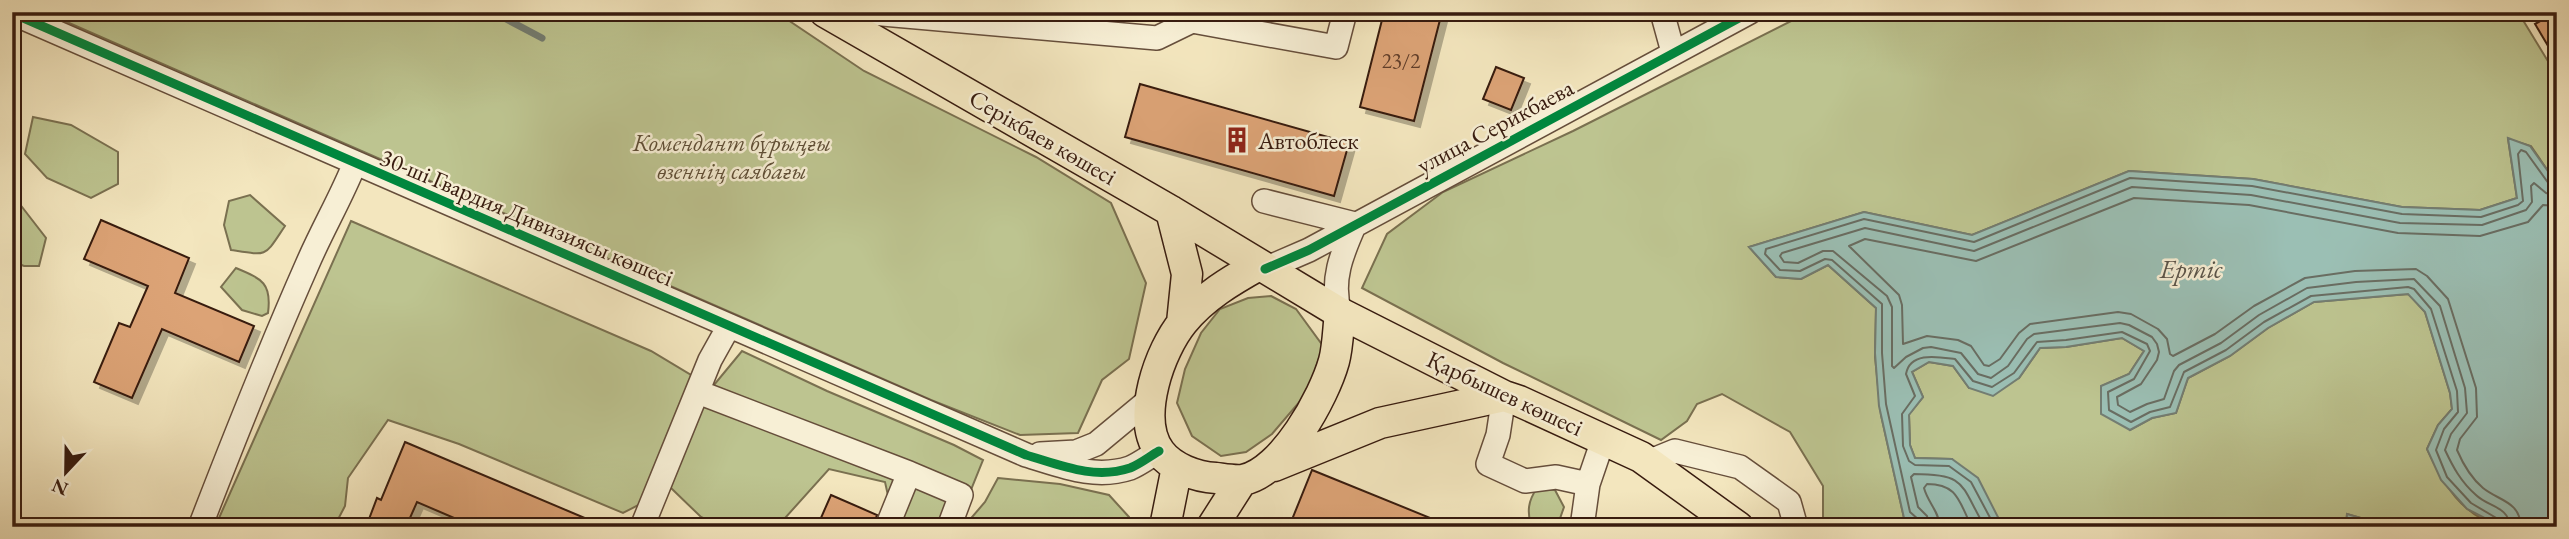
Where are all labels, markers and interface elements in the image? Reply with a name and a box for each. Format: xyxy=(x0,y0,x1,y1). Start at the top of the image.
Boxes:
house number: 23/2 xyxy=(1382,47,1420,74)
street label: улица Серикбаева xyxy=(1411,71,1579,180)
street label: Серікбаев көшесі xyxy=(964,82,1122,192)
building icon: Автоблеск xyxy=(1222,125,1252,155)
place label: Автоблеск xyxy=(1257,125,1359,156)
park label: Комендант бұрыңғы өзеннің саябағы xyxy=(632,127,831,186)
street label: 30-ші Гвардия Дивизиясы көшесі xyxy=(376,141,678,293)
water label: Ертіс xyxy=(2159,252,2223,286)
street label: Қарбышев көшесі xyxy=(1422,343,1588,443)
north arrow xyxy=(32,438,102,508)
text: N xyxy=(47,473,72,502)

